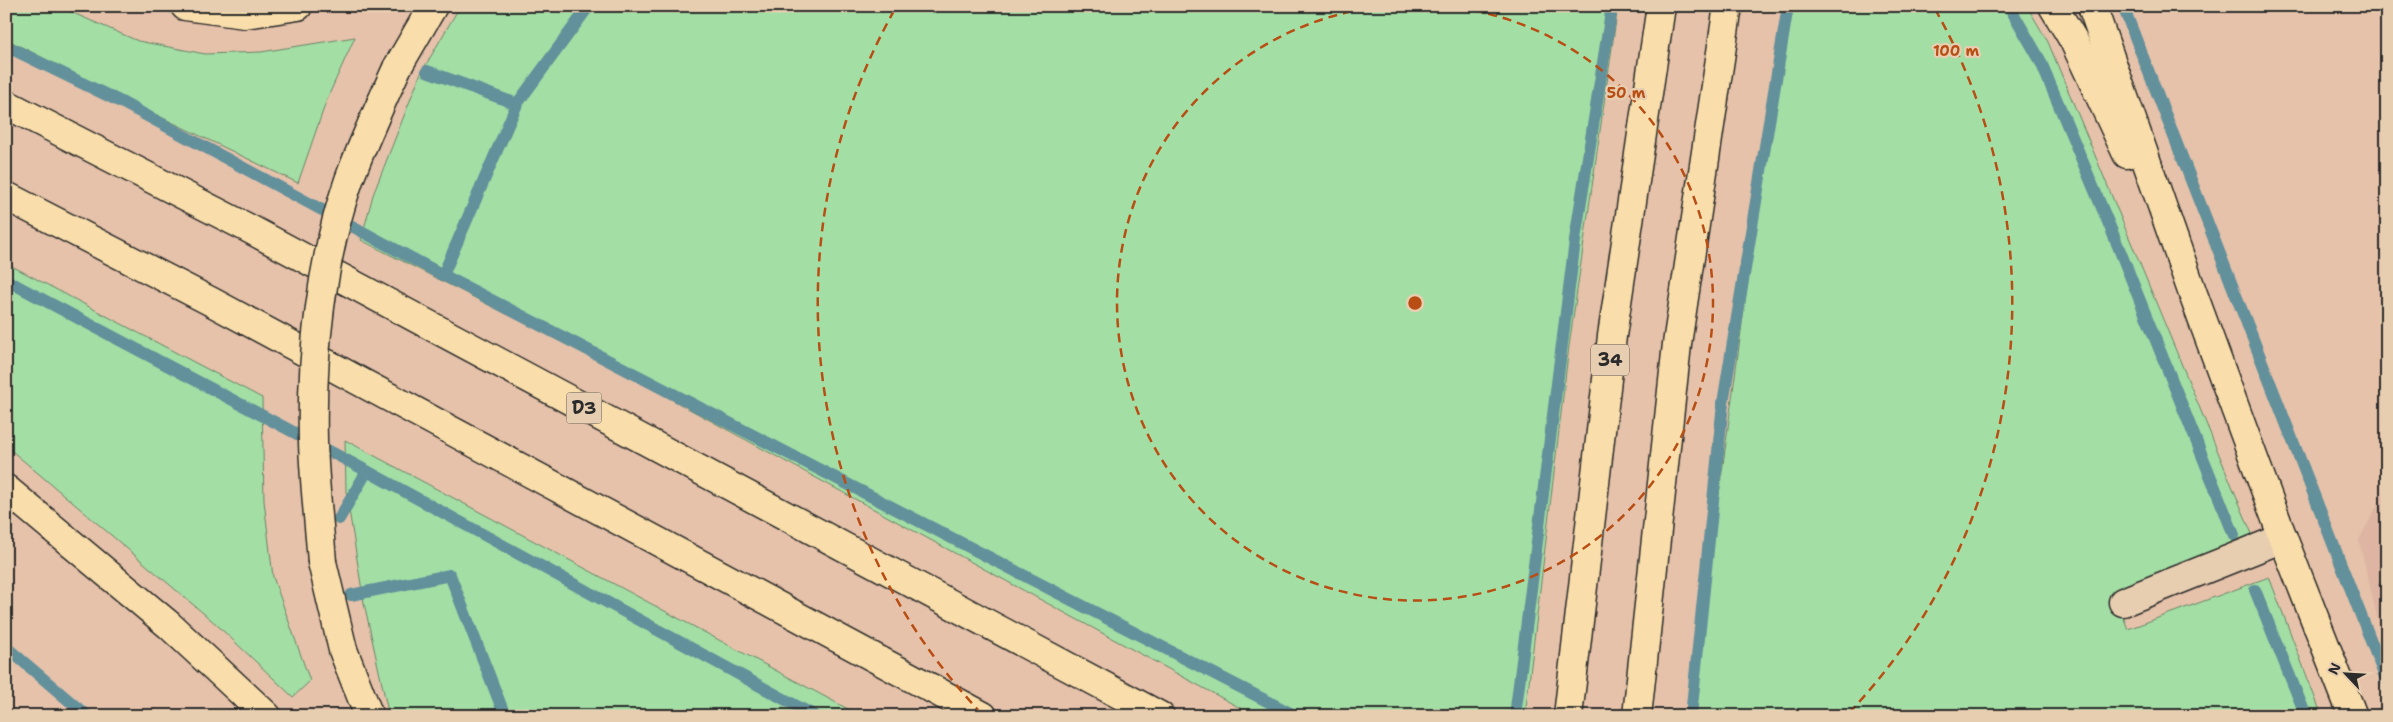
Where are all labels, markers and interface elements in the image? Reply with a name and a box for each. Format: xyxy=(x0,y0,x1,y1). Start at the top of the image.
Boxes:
text: 100 m xyxy=(1933,41,1979,61)
text: 50 m xyxy=(1607,83,1646,103)
centre of rings xyxy=(1406,294,1424,312)
road number: 34 xyxy=(1591,344,1629,376)
road number: D3 xyxy=(566,392,602,423)
north arrow xyxy=(2320,650,2370,700)
text: N xyxy=(2324,660,2345,677)

